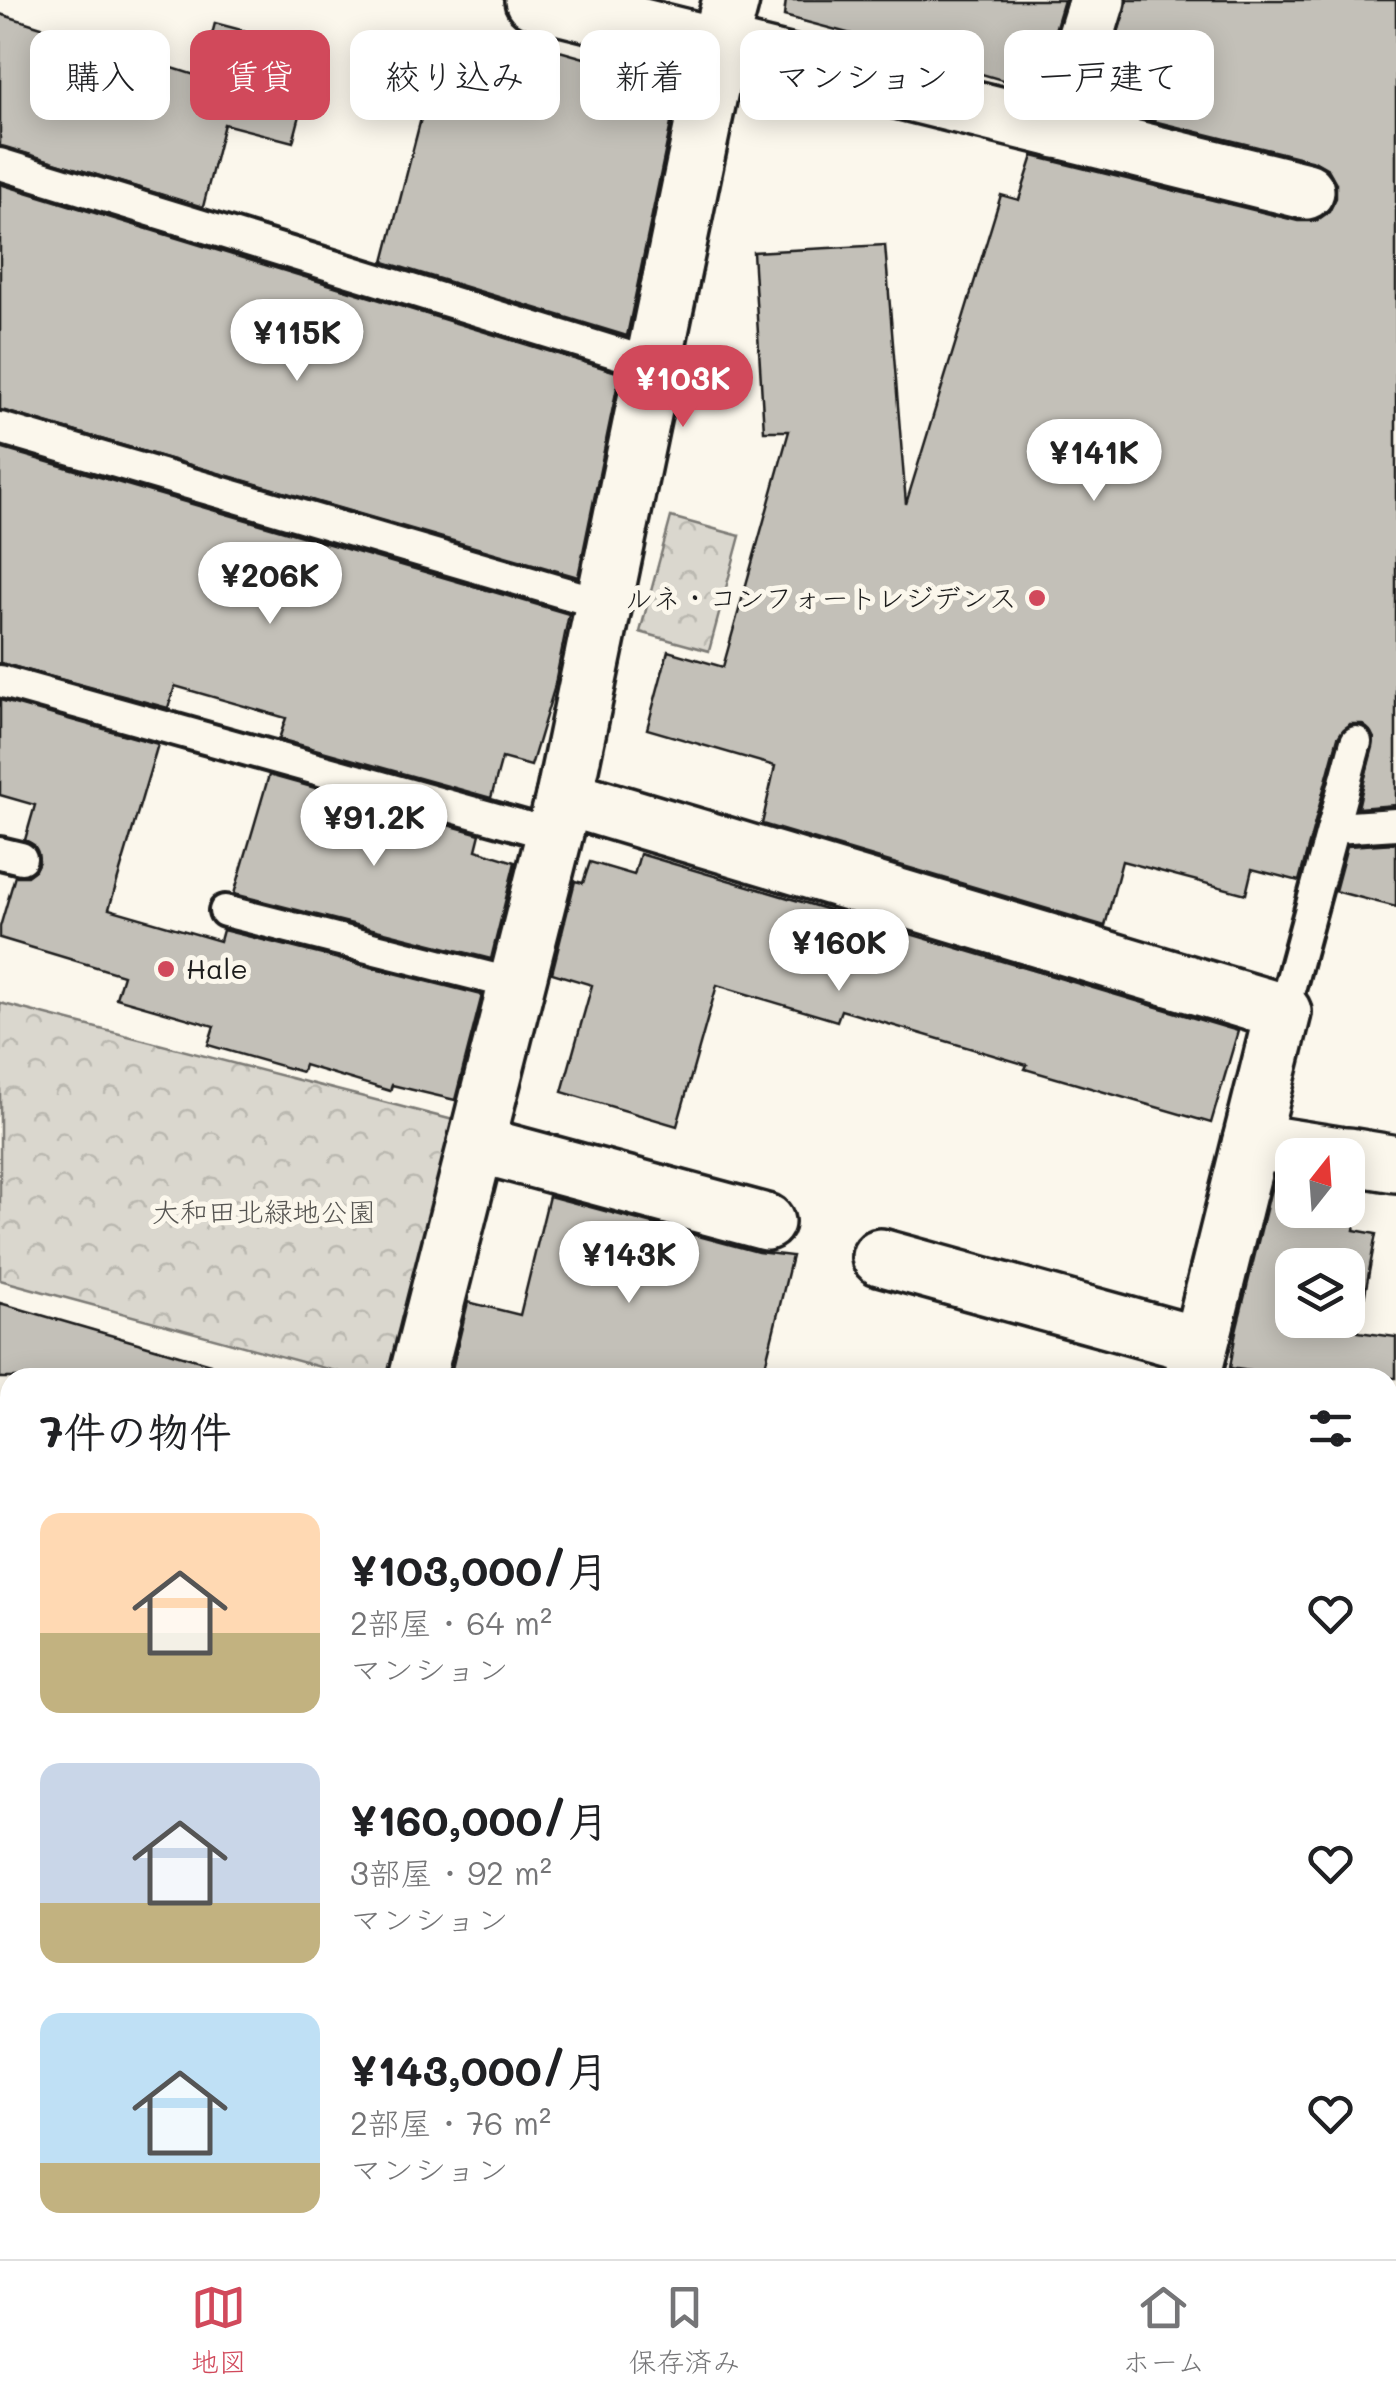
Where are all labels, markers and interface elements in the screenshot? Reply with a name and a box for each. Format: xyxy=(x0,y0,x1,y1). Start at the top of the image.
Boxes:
chip: 購入 xyxy=(30,30,170,120)
chip: 賃貸 xyxy=(190,30,330,120)
chip: 絞り込み xyxy=(350,30,560,120)
chip: 新着 xyxy=(580,30,720,120)
chip: マンション xyxy=(740,30,984,120)
chip: 一戸建て xyxy=(1004,30,1214,120)
pin: ¥115K xyxy=(227,299,367,384)
text: ¥115K xyxy=(252,310,342,352)
pin: ¥103K xyxy=(613,345,753,430)
text: ¥103K xyxy=(635,356,731,398)
pin: ¥141K xyxy=(1024,419,1164,504)
text: ¥141K xyxy=(1049,430,1139,472)
pin: ¥206K xyxy=(200,542,340,627)
text: ¥206K xyxy=(220,553,320,595)
place label: ルネ・コンフォートレジデンス xyxy=(625,579,1017,615)
marker: ルネ・コンフォートレジデンス xyxy=(1026,587,1048,609)
pin: ¥91.2K xyxy=(293,784,455,869)
text: ¥91.2K xyxy=(322,795,426,837)
pin: ¥160K xyxy=(769,909,909,994)
text: ¥160K xyxy=(791,920,887,962)
place label: Hale xyxy=(186,950,248,986)
marker: Hale xyxy=(155,958,177,980)
north arrow xyxy=(1275,1138,1365,1228)
map controls xyxy=(1275,1138,1365,1338)
park label: 大和田北緑地公園 xyxy=(152,1193,376,1229)
pin: ¥143K xyxy=(559,1221,699,1306)
text: ¥143K xyxy=(581,1232,677,1274)
button: layers xyxy=(1275,1248,1365,1338)
icon: filters xyxy=(1303,1401,1358,1456)
text: 7件の物件 xyxy=(40,1403,231,1458)
text: ¥103,000/月 xyxy=(350,1542,609,1597)
icon: home xyxy=(120,1553,240,1673)
icon: heart xyxy=(1303,1586,1358,1641)
text: 2部屋 · 64 m² xyxy=(350,1601,552,1643)
text: マンション xyxy=(350,1647,509,1689)
text: ¥160,000/月 xyxy=(350,1792,609,1847)
icon: home xyxy=(120,1803,240,1923)
icon: heart xyxy=(1303,1836,1358,1891)
text: 3部屋 · 92 m² xyxy=(350,1851,552,1893)
text: マンション xyxy=(350,1897,509,1939)
text: ¥143,000/月 xyxy=(350,2042,608,2097)
icon: home xyxy=(120,2053,240,2173)
icon: heart xyxy=(1303,2086,1358,2141)
text: 2部屋 · 76 m² xyxy=(350,2101,551,2143)
text: マンション xyxy=(350,2147,509,2189)
tab: 地図 xyxy=(191,2280,247,2380)
tab: 保存済み xyxy=(629,2280,741,2380)
tab: ホーム xyxy=(1122,2280,1205,2380)

